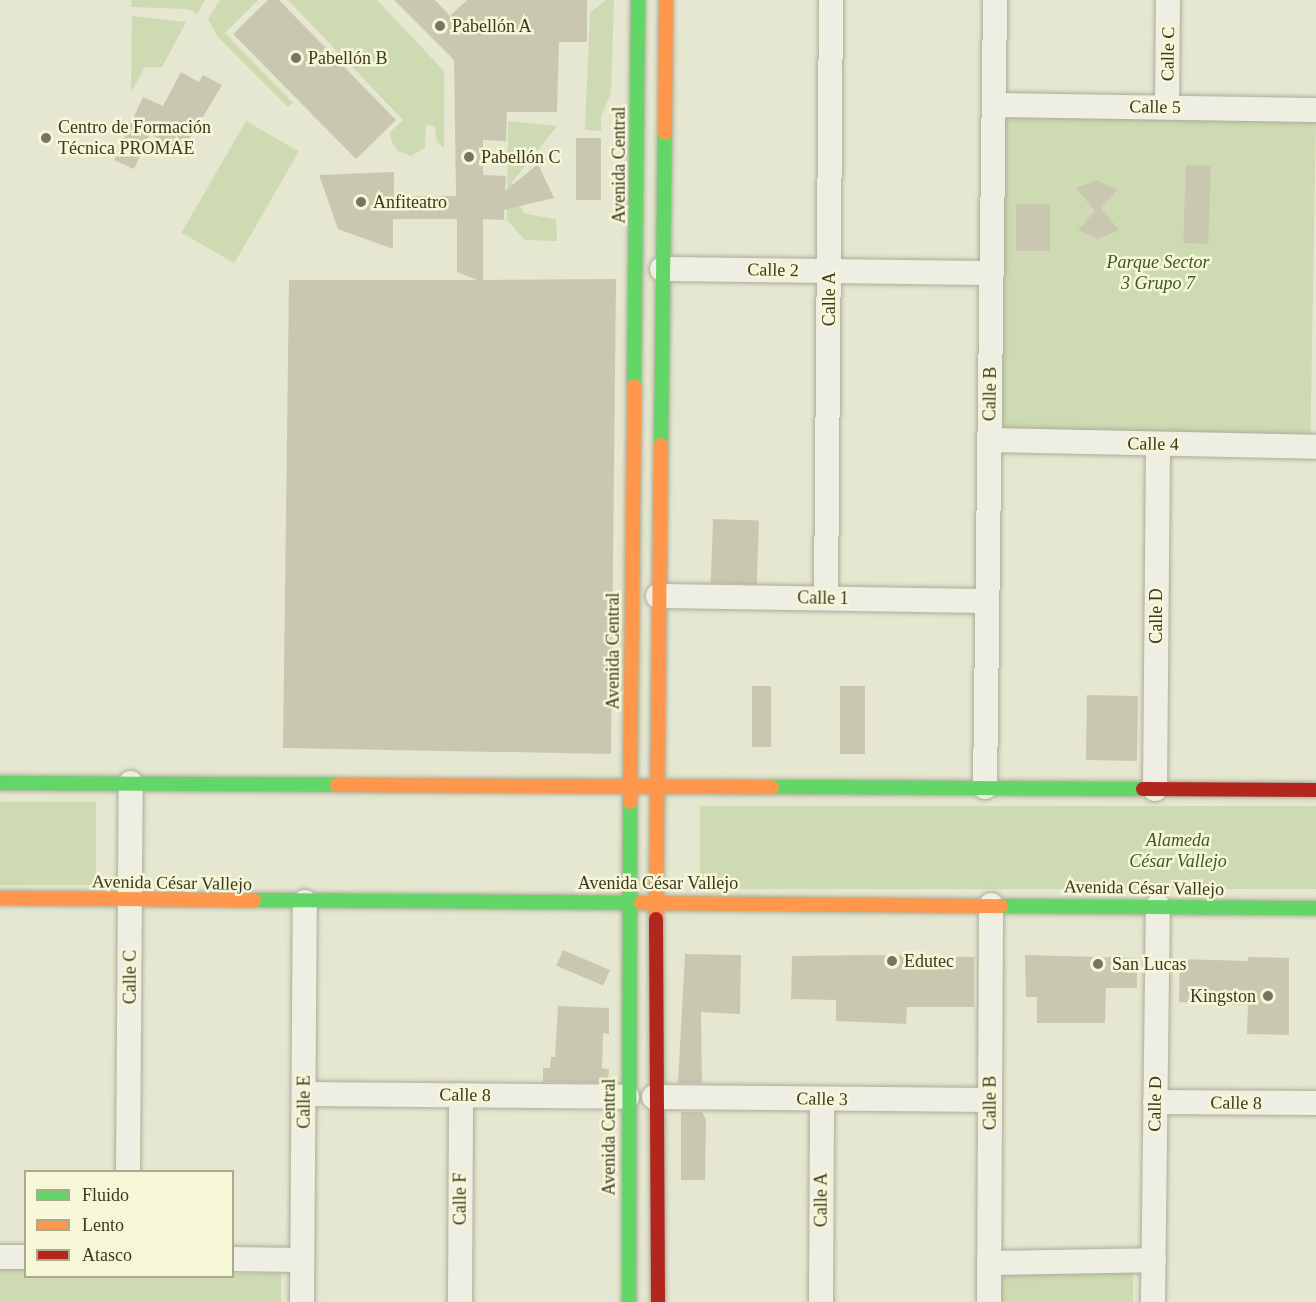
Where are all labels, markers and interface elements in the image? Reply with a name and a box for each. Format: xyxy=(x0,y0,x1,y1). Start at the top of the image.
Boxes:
place label: Pabellón A xyxy=(452,15,532,37)
marker: Pabellón A xyxy=(433,19,447,33)
street label: Calle C xyxy=(1157,27,1179,81)
place label: Pabellón B xyxy=(308,47,387,69)
marker: Pabellón B xyxy=(289,51,303,65)
street label: Calle 5 xyxy=(1129,96,1181,118)
street label: Avenida Central xyxy=(608,106,630,224)
place label: Centro de Formación Técnica PROMAE xyxy=(58,117,211,160)
marker: Centro de Formación Técnica PROMAE xyxy=(39,131,53,145)
place label: Pabellón C xyxy=(481,146,560,168)
marker: Pabellón C xyxy=(462,150,476,164)
place label: Anfiteatro xyxy=(373,191,447,213)
marker: Anfiteatro xyxy=(354,195,368,209)
park label: Parque Sector 3 Grupo 7 xyxy=(1107,252,1209,294)
street label: Calle 2 xyxy=(747,259,799,281)
street label: Calle A xyxy=(818,271,840,327)
street label: Calle B xyxy=(979,367,1001,421)
street label: Calle 4 xyxy=(1127,433,1179,455)
street label: Calle 1 xyxy=(797,587,849,609)
street label: Calle D xyxy=(1145,588,1167,644)
street label: Avenida Central xyxy=(602,592,624,710)
park label: Alameda César Vallejo xyxy=(1129,830,1227,872)
street label: Avenida César Vallejo xyxy=(92,871,252,895)
street label: Avenida César Vallejo xyxy=(578,872,738,894)
street label: Avenida César Vallejo xyxy=(1064,876,1224,900)
street label: Calle C xyxy=(119,950,141,1004)
place label: Edutec xyxy=(904,950,954,972)
place label: San Lucas xyxy=(1112,953,1186,975)
marker: Edutec xyxy=(885,954,899,968)
marker: San Lucas xyxy=(1089,955,1107,973)
place label: Kingston xyxy=(1190,985,1256,1007)
marker: Kingston xyxy=(1261,989,1275,1003)
street label: Calle E xyxy=(293,1075,315,1129)
street label: Calle B xyxy=(979,1076,1001,1130)
street label: Calle D xyxy=(1144,1076,1166,1132)
street label: Avenida Central xyxy=(598,1078,620,1196)
street label: Calle 8 xyxy=(439,1084,491,1106)
street label: Calle 3 xyxy=(796,1088,848,1110)
street label: Calle 8 xyxy=(1210,1092,1262,1114)
legend xyxy=(24,1170,234,1278)
street label: Calle A xyxy=(810,1172,832,1228)
street label: Calle F xyxy=(449,1173,471,1225)
text: Fluido xyxy=(82,1185,129,1205)
text: Lento xyxy=(82,1215,124,1235)
text: Atasco xyxy=(82,1245,132,1265)

